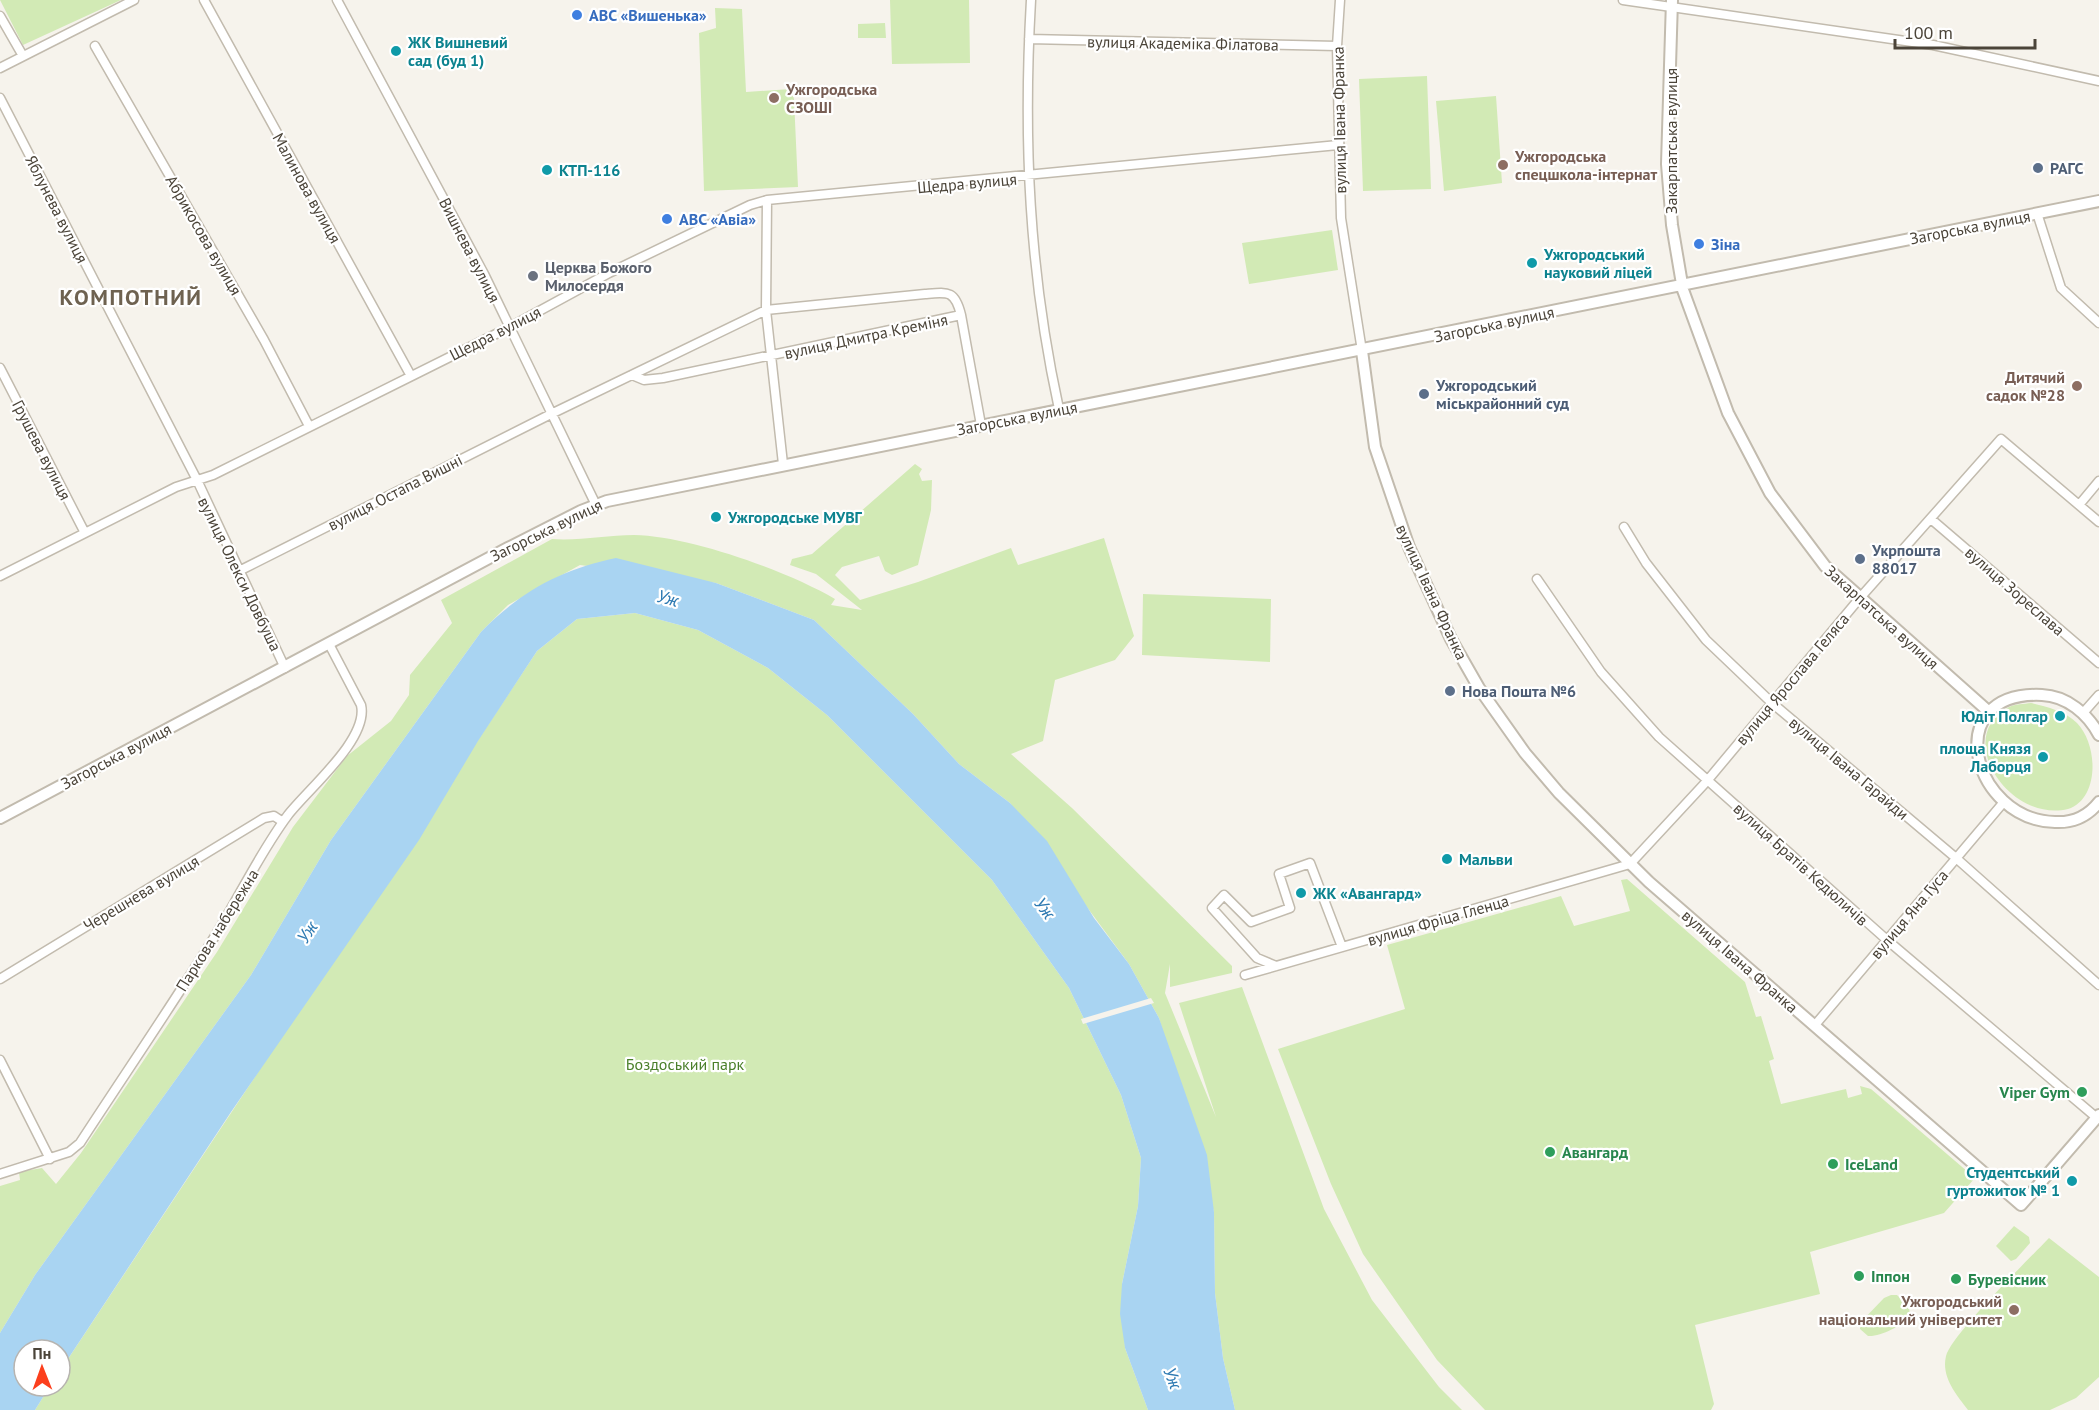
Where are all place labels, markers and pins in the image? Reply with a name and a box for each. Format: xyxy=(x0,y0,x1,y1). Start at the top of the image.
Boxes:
place label: ABC «Вишенька» xyxy=(589,5,707,25)
marker: ABC «Вишенька» xyxy=(570,8,584,22)
place label: ЖК Вишневий сад (буд 1) xyxy=(407,32,508,70)
marker: ЖК Вишневий сад (буд 1) xyxy=(389,44,403,58)
place label: Ужгородська СЗОШІ xyxy=(785,79,877,117)
marker: Ужгородська СЗОШІ xyxy=(767,91,781,105)
place label: Ужгородська спецшкола-інтернат xyxy=(1514,146,1657,184)
marker: Ужгородська спецшкола-інтернат xyxy=(1496,158,1510,172)
place label: РАГС xyxy=(2050,158,2084,178)
place label: КТП-116 xyxy=(559,160,620,180)
marker: РАГС xyxy=(2031,161,2045,175)
marker: КТП-116 xyxy=(540,163,554,177)
place label: ABC «Авіа» xyxy=(679,209,756,229)
marker: ABC «Авіа» xyxy=(660,212,674,226)
place label: Зіна xyxy=(1711,234,1740,254)
marker: Зіна xyxy=(1692,237,1706,251)
place label: Ужгородський науковий ліцей xyxy=(1543,244,1652,282)
marker: Ужгородський науковий ліцей xyxy=(1525,256,1539,270)
place label: Церква Божого Милосердя xyxy=(545,257,652,295)
marker: Церква Божого Милосердя xyxy=(526,269,540,283)
place label: Дитячий садок №28 xyxy=(1986,367,2065,405)
place label: Ужгородський міськрайонний суд xyxy=(1435,375,1569,413)
marker: Дитячий садок №28 xyxy=(2070,379,2084,393)
marker: Ужгородський міськрайонний суд xyxy=(1417,387,1431,401)
place label: Ужгородське МУВГ xyxy=(727,507,863,527)
marker: Ужгородське МУВГ xyxy=(709,510,723,524)
place label: Укрпошта 88017 xyxy=(1871,540,1941,578)
marker: Укрпошта 88017 xyxy=(1853,552,1867,566)
place label: Нова Пошта №6 xyxy=(1462,681,1576,701)
marker: Нова Пошта №6 xyxy=(1443,684,1457,698)
place label: Юдіт Полгар xyxy=(1961,706,2048,726)
marker: Юдіт Полгар xyxy=(2053,709,2067,723)
place label: площа Князя Лаборця xyxy=(1940,738,2031,776)
marker: площа Князя Лаборця xyxy=(2036,750,2050,764)
place label: Мальви xyxy=(1459,849,1513,869)
marker: Мальви xyxy=(1440,852,1454,866)
place label: ЖК «Авангард» xyxy=(1312,883,1422,903)
marker: ЖК «Авангард» xyxy=(1294,886,1308,900)
place label: Viper Gym xyxy=(1999,1082,2070,1102)
marker: Viper Gym xyxy=(2075,1085,2089,1099)
place label: Авангард xyxy=(1562,1142,1628,1162)
marker: Авангард xyxy=(1543,1145,1557,1159)
place label: IceLand xyxy=(1845,1154,1898,1174)
marker: IceLand xyxy=(1826,1157,1840,1171)
place label: Студентський гуртожиток № 1 xyxy=(1947,1162,2060,1200)
marker: Студентський гуртожиток № 1 xyxy=(2065,1174,2079,1188)
place label: Іппон xyxy=(1871,1266,1910,1286)
marker: Іппон xyxy=(1852,1269,1866,1283)
place label: Буревісник xyxy=(1968,1269,2046,1289)
marker: Буревісник xyxy=(1949,1272,1963,1286)
place label: Ужгородський національний університет xyxy=(1819,1291,2002,1329)
marker: Ужгородський національний університет xyxy=(2007,1303,2021,1317)

